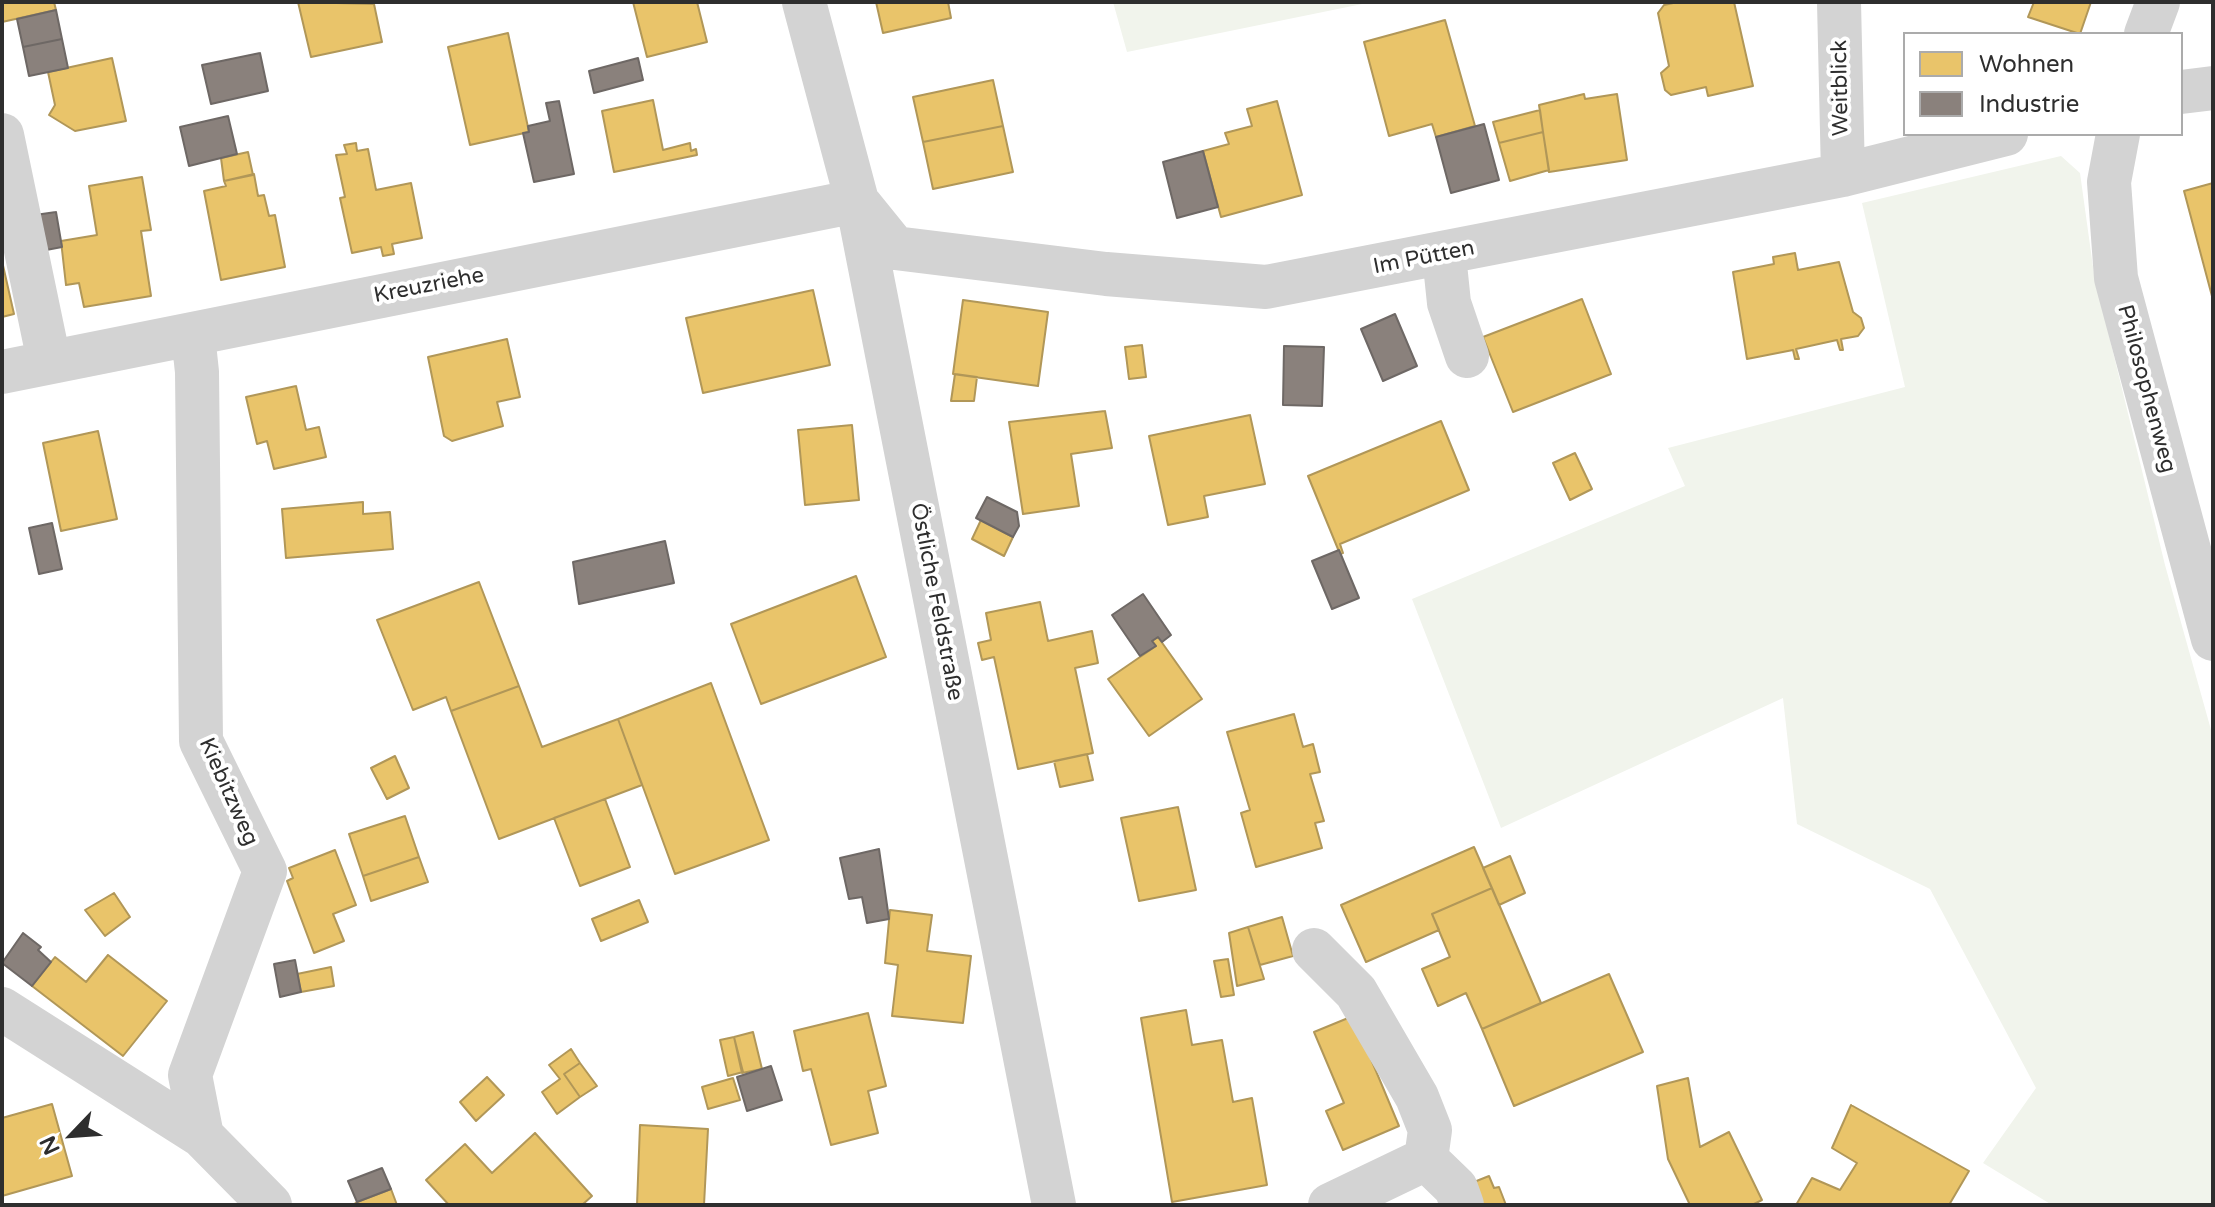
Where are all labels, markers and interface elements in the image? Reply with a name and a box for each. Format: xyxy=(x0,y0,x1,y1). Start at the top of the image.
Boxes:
legend xyxy=(1903,32,2183,136)
street label: Weitblick xyxy=(1827,40,1855,136)
text: Wohnen xyxy=(1979,50,2074,79)
text: Industrie xyxy=(1979,90,2079,119)
street label: Im Pütten xyxy=(1371,235,1477,281)
street label: Kreuzriehe xyxy=(372,262,486,310)
street label: Philosophenweg xyxy=(2111,302,2181,476)
street label: Östliche Feldstraße xyxy=(904,501,968,703)
street label: Kiebitzweg xyxy=(193,734,263,850)
north arrow xyxy=(32,1095,112,1175)
text: N xyxy=(35,1132,66,1159)

